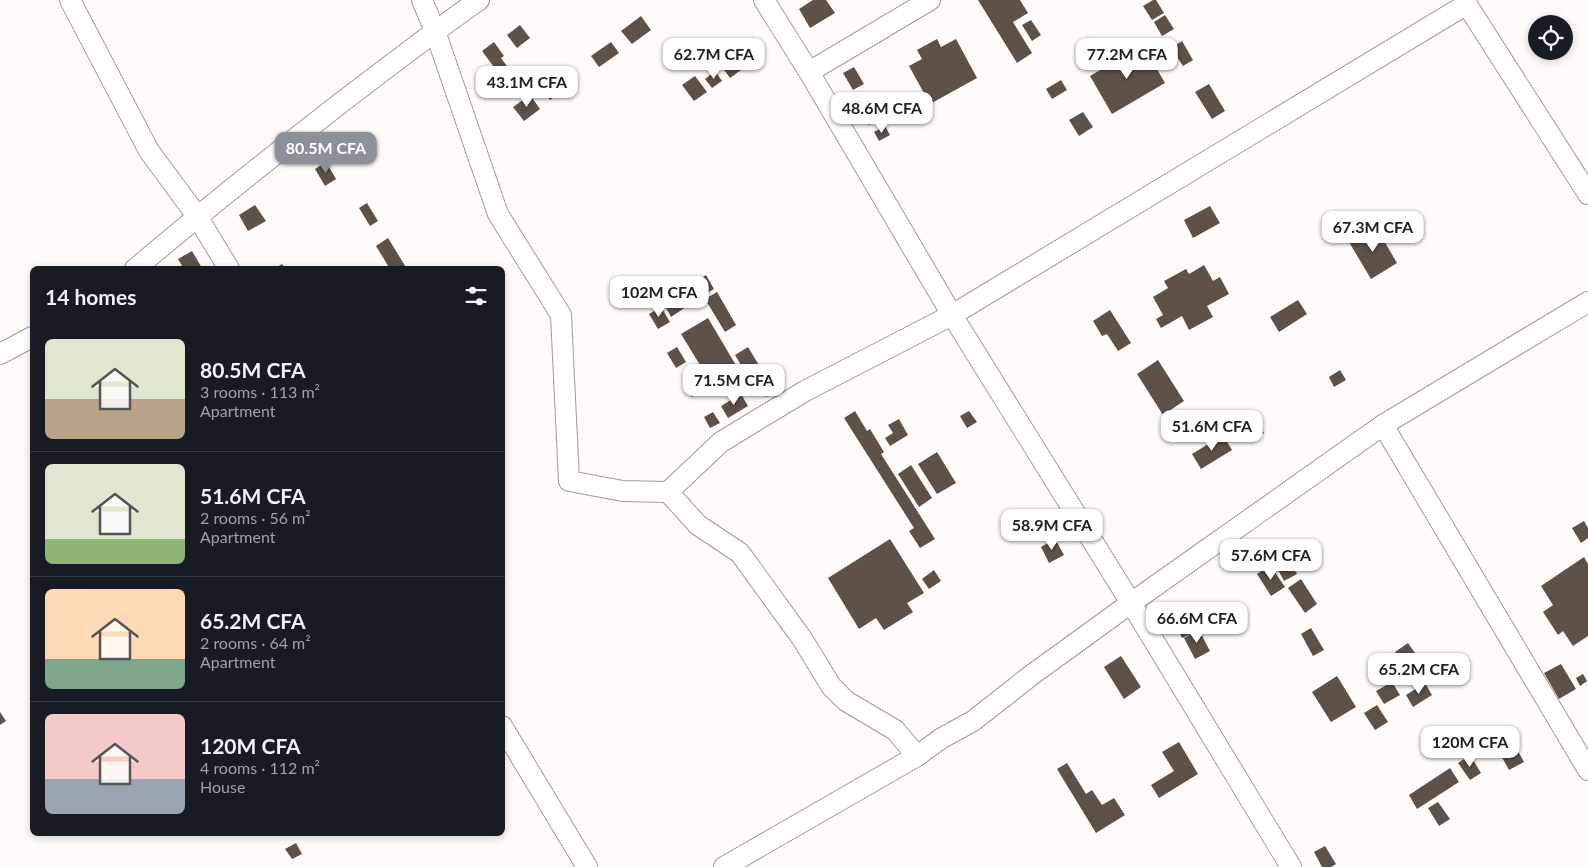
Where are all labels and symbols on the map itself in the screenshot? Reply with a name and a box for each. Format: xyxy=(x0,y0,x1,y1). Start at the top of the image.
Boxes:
pin: 62.7M CFA xyxy=(657,38,771,80)
pin: 77.2M CFA xyxy=(1070,38,1184,80)
pin: 43.1M CFA xyxy=(470,66,584,108)
pin: 48.6M CFA xyxy=(825,92,939,134)
pin: 80.5M CFA xyxy=(269,132,383,174)
pin: 67.3M CFA xyxy=(1316,210,1430,253)
pin: 102M CFA xyxy=(607,276,711,318)
pin: 71.5M CFA xyxy=(677,364,791,406)
pin: 51.6M CFA xyxy=(1155,410,1269,452)
pin: 58.9M CFA xyxy=(995,508,1109,551)
pin: 57.6M CFA xyxy=(1214,538,1328,581)
pin: 66.6M CFA xyxy=(1140,602,1254,644)
pin: 65.2M CFA xyxy=(1362,652,1476,695)
pin: 120M CFA xyxy=(1418,726,1522,768)

